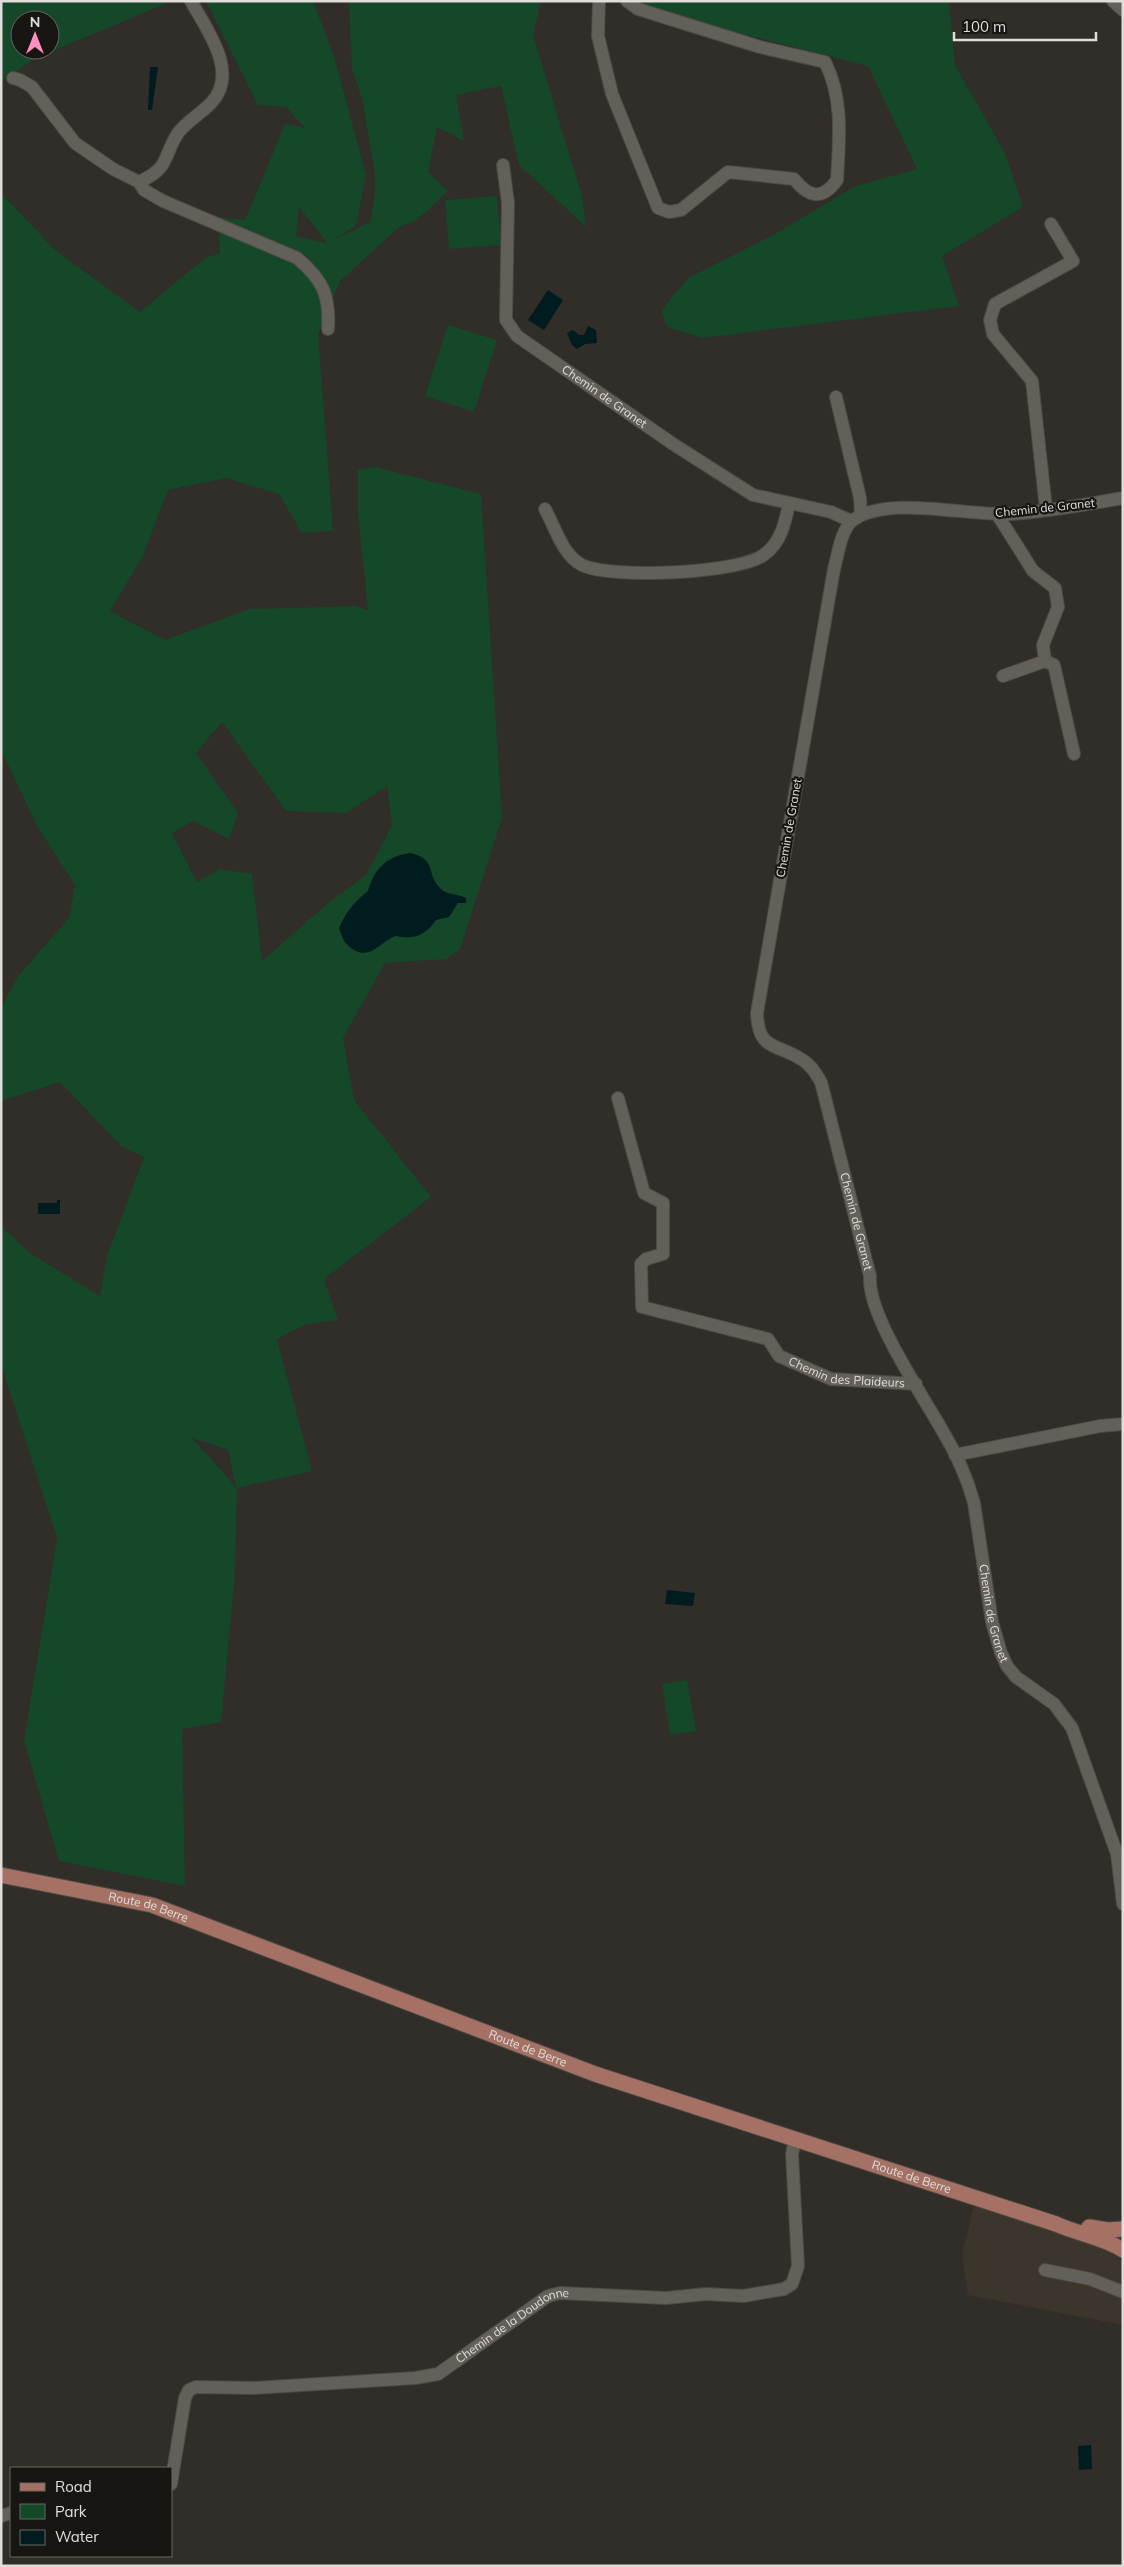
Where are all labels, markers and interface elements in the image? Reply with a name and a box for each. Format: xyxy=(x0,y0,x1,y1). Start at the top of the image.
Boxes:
north arrow xyxy=(10,10,60,60)
scale bar xyxy=(954,10,1096,42)
text: N xyxy=(30,13,40,31)
text: 100 m xyxy=(962,17,1006,36)
street label: Chemin de Granet xyxy=(559,361,650,431)
street label: Chemin de Granet xyxy=(994,495,1096,520)
street label: Chemin de Granet xyxy=(772,777,805,879)
street label: Chemin de Granet xyxy=(837,1171,876,1272)
street label: Chemin des Plaideurs xyxy=(786,1353,905,1390)
street label: Chemin de Granet xyxy=(976,1563,1012,1665)
street label: Route de Berre xyxy=(107,1889,191,1925)
street label: Route de Berre xyxy=(487,2026,569,2070)
street label: Route de Berre xyxy=(870,2157,953,2196)
street label: Chemin de la Doudonne xyxy=(452,2285,569,2366)
legend xyxy=(10,2467,172,2557)
text: Road xyxy=(55,2477,92,2496)
text: Park xyxy=(55,2502,87,2521)
text: Water xyxy=(55,2527,99,2546)

